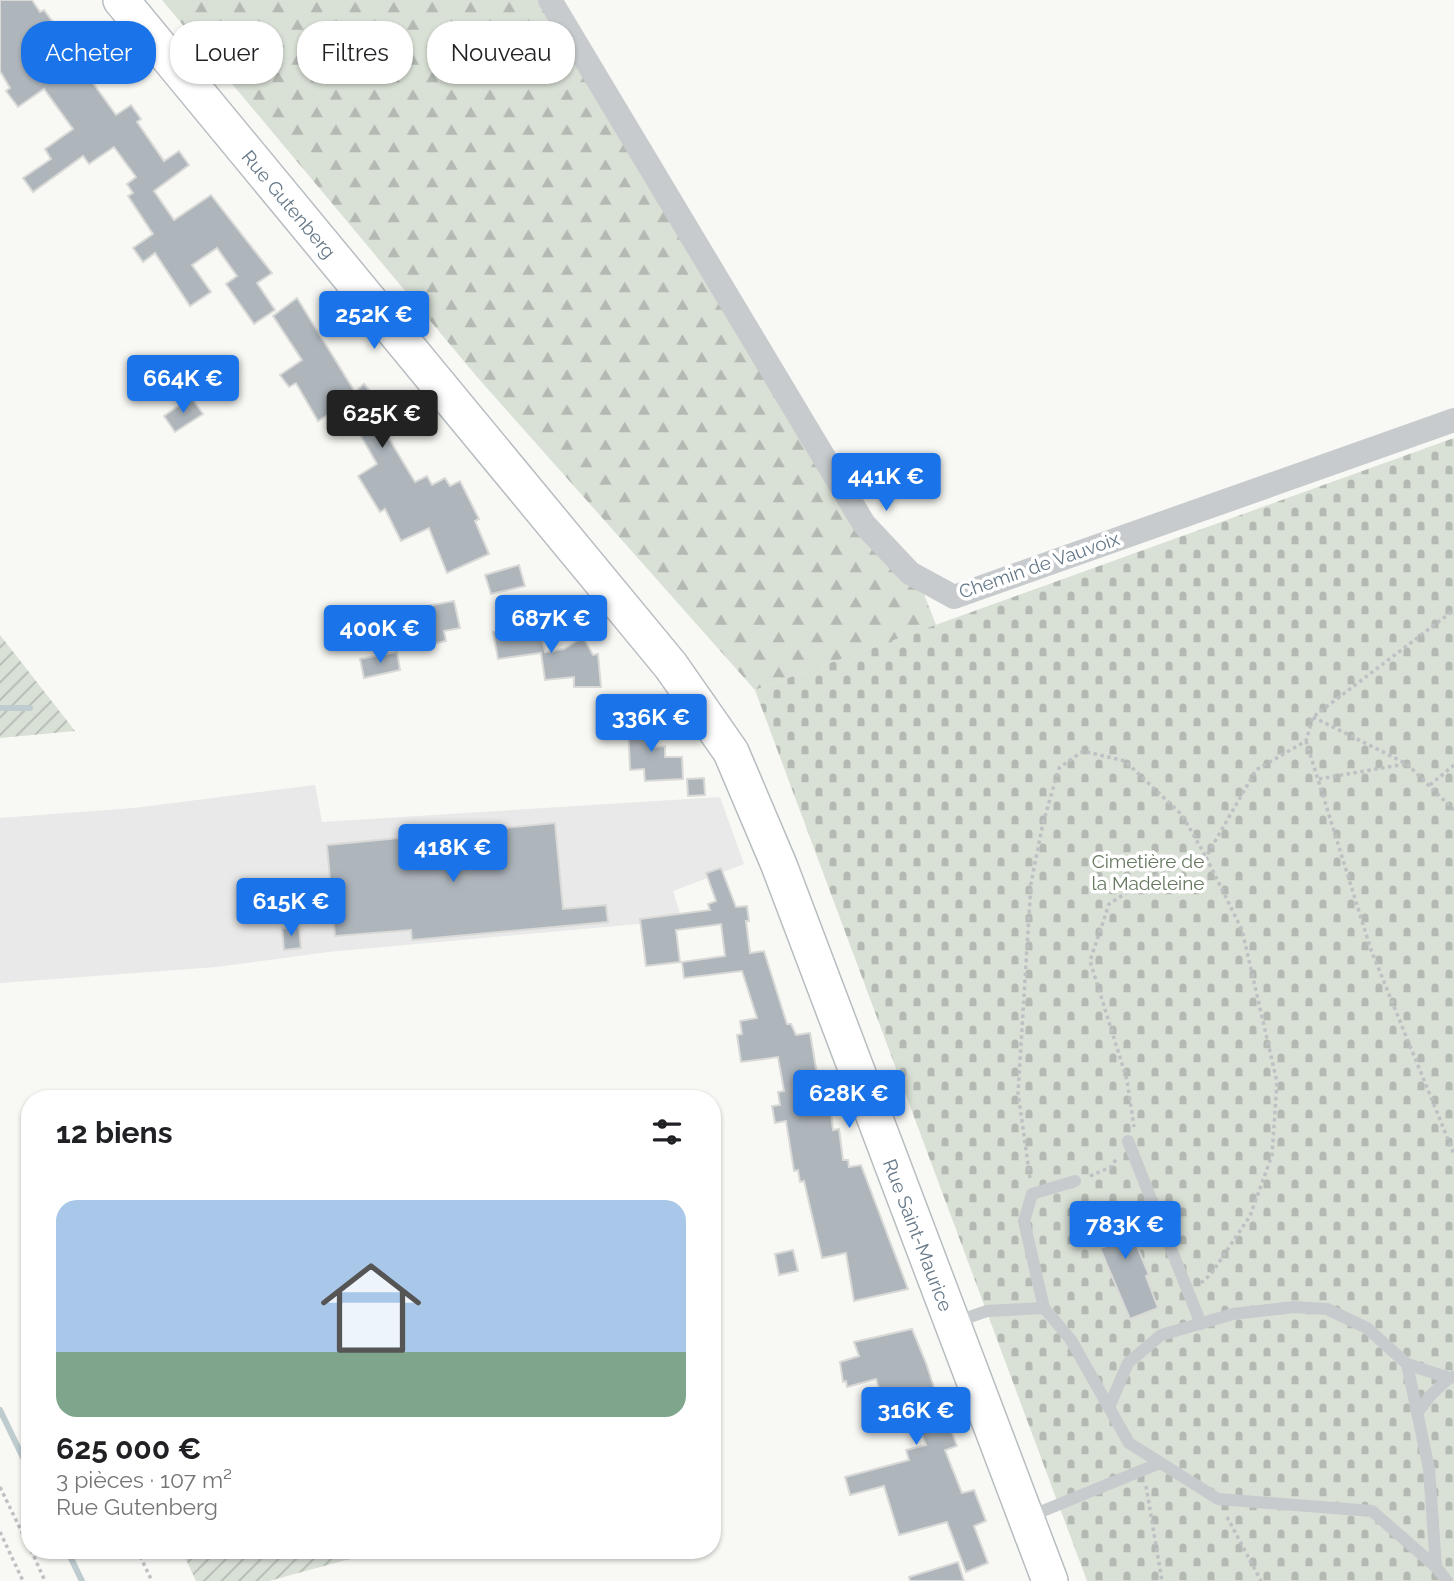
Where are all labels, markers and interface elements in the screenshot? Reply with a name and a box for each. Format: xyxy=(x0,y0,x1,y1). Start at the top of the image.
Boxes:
chip: Acheter xyxy=(21,21,156,84)
chip: Louer xyxy=(170,21,283,84)
chip: Filtres xyxy=(297,21,413,84)
chip: Nouveau xyxy=(427,21,575,84)
street label: Rue Gutenberg xyxy=(238,146,340,262)
pin: 252K € xyxy=(317,292,431,351)
text: 252K € xyxy=(335,300,413,327)
pin: 664K € xyxy=(126,356,240,415)
text: 664K € xyxy=(143,364,223,391)
pin: 625K € xyxy=(325,391,439,450)
text: 625K € xyxy=(343,399,421,426)
pin: 441K € xyxy=(829,454,943,513)
text: 441K € xyxy=(848,462,924,489)
street label: Chemin de Vauvoix xyxy=(956,527,1123,603)
pin: 687K € xyxy=(494,596,608,655)
text: 687K € xyxy=(511,604,591,631)
pin: 400K € xyxy=(323,606,437,665)
text: 400K € xyxy=(340,614,420,641)
pin: 336K € xyxy=(594,694,708,754)
text: 336K € xyxy=(612,703,690,730)
pin: 418K € xyxy=(396,824,510,884)
text: 418K € xyxy=(414,833,492,860)
park label: Cimetière de la Madeleine xyxy=(1092,850,1204,894)
pin: 615K € xyxy=(234,878,348,938)
text: 615K € xyxy=(252,887,330,914)
pin: 628K € xyxy=(792,1070,906,1130)
text: 628K € xyxy=(809,1079,889,1106)
icon: filters xyxy=(648,1113,686,1151)
text: 12 biens xyxy=(56,1115,173,1150)
street label: Rue Saint-Maurice xyxy=(879,1156,957,1314)
pin: 783K € xyxy=(1068,1202,1182,1261)
text: 783K € xyxy=(1086,1210,1164,1237)
icon: home xyxy=(308,1245,434,1371)
pin: 316K € xyxy=(859,1388,973,1447)
text: 316K € xyxy=(877,1396,955,1423)
text: 625 000 € xyxy=(56,1431,201,1466)
text: 3 pièces · 107 m² xyxy=(56,1466,232,1493)
text: Rue Gutenberg xyxy=(56,1493,218,1520)

